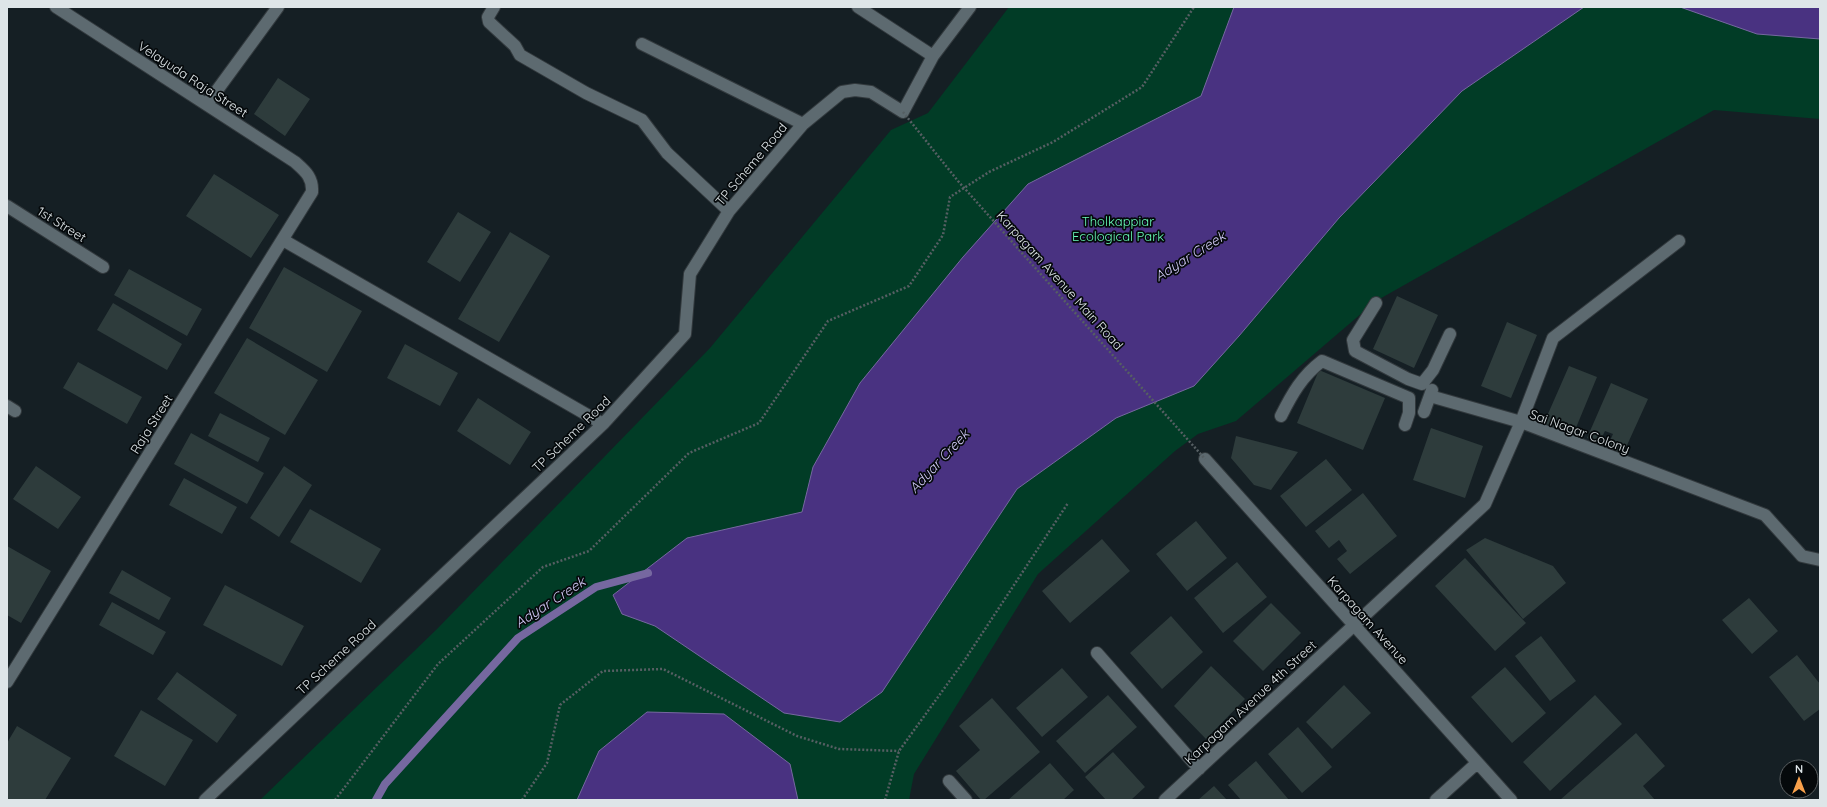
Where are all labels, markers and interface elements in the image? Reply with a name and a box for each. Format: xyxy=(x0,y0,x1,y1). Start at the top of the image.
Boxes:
street label: Velayuda Raja Street xyxy=(135,37,251,121)
street label: TP Scheme Road xyxy=(712,119,790,209)
street label: 1st Street xyxy=(35,203,89,245)
street label: Karpagam Avenue Main Road xyxy=(993,207,1127,353)
park label: Tholkappiar Ecological Park xyxy=(1072,213,1164,244)
water label: Adyar Creek xyxy=(1151,226,1230,285)
street label: Raja Street xyxy=(126,391,176,457)
street label: TP Scheme Road xyxy=(528,392,614,476)
street label: Sai Nagar Colony xyxy=(1528,405,1632,457)
water label: Adyar Creek xyxy=(905,424,974,497)
water label: Adyar Creek xyxy=(511,572,590,632)
street label: Karpagam Avenue xyxy=(1324,573,1412,667)
street label: TP Scheme Road xyxy=(293,616,379,698)
street label: Karpagam Avenue 4th Street xyxy=(1181,637,1319,767)
north arrow xyxy=(1779,759,1819,799)
text: N xyxy=(1795,762,1803,776)

